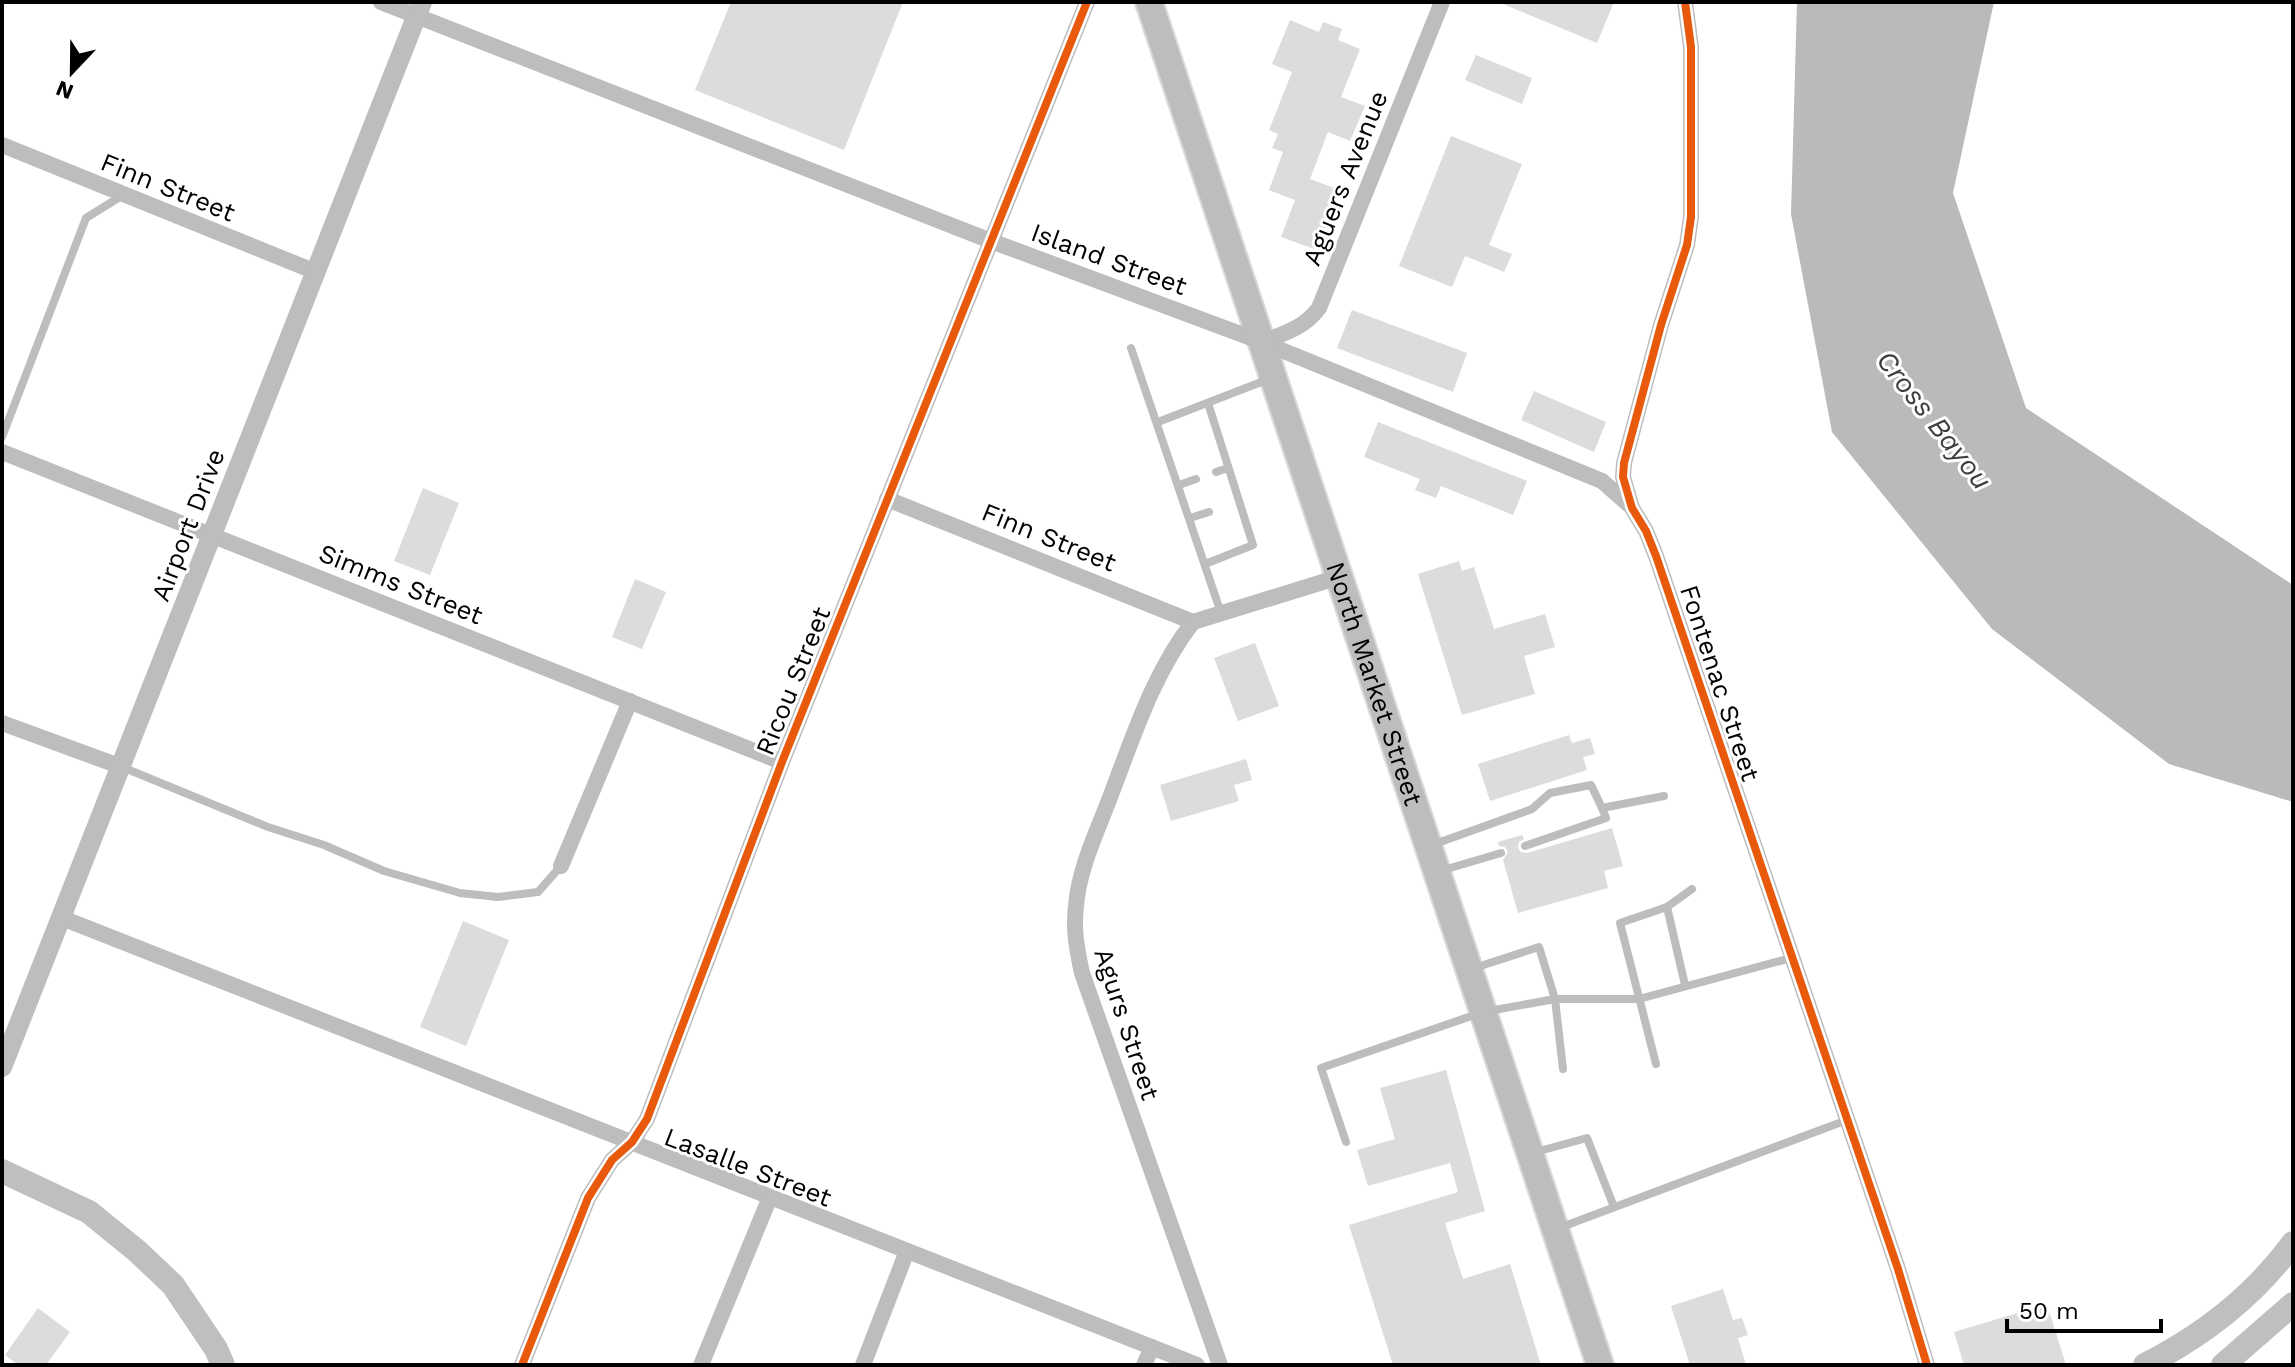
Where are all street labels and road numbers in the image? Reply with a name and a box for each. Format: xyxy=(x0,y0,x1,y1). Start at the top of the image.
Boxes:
street label: Aguers Avenue xyxy=(1296,86,1394,270)
street label: Finn Street xyxy=(97,146,240,228)
street label: Island Street xyxy=(1027,217,1191,301)
street label: Airport Drive xyxy=(145,445,231,605)
street label: Finn Street xyxy=(978,496,1121,578)
street label: Simms Street xyxy=(315,538,487,631)
street label: North Market Street xyxy=(1320,558,1429,809)
street label: Fontenac Street xyxy=(1674,581,1766,785)
street label: Ricou Street xyxy=(750,602,836,760)
street label: Agurs Street xyxy=(1088,944,1166,1104)
street label: Lasalle Street xyxy=(660,1121,836,1213)

